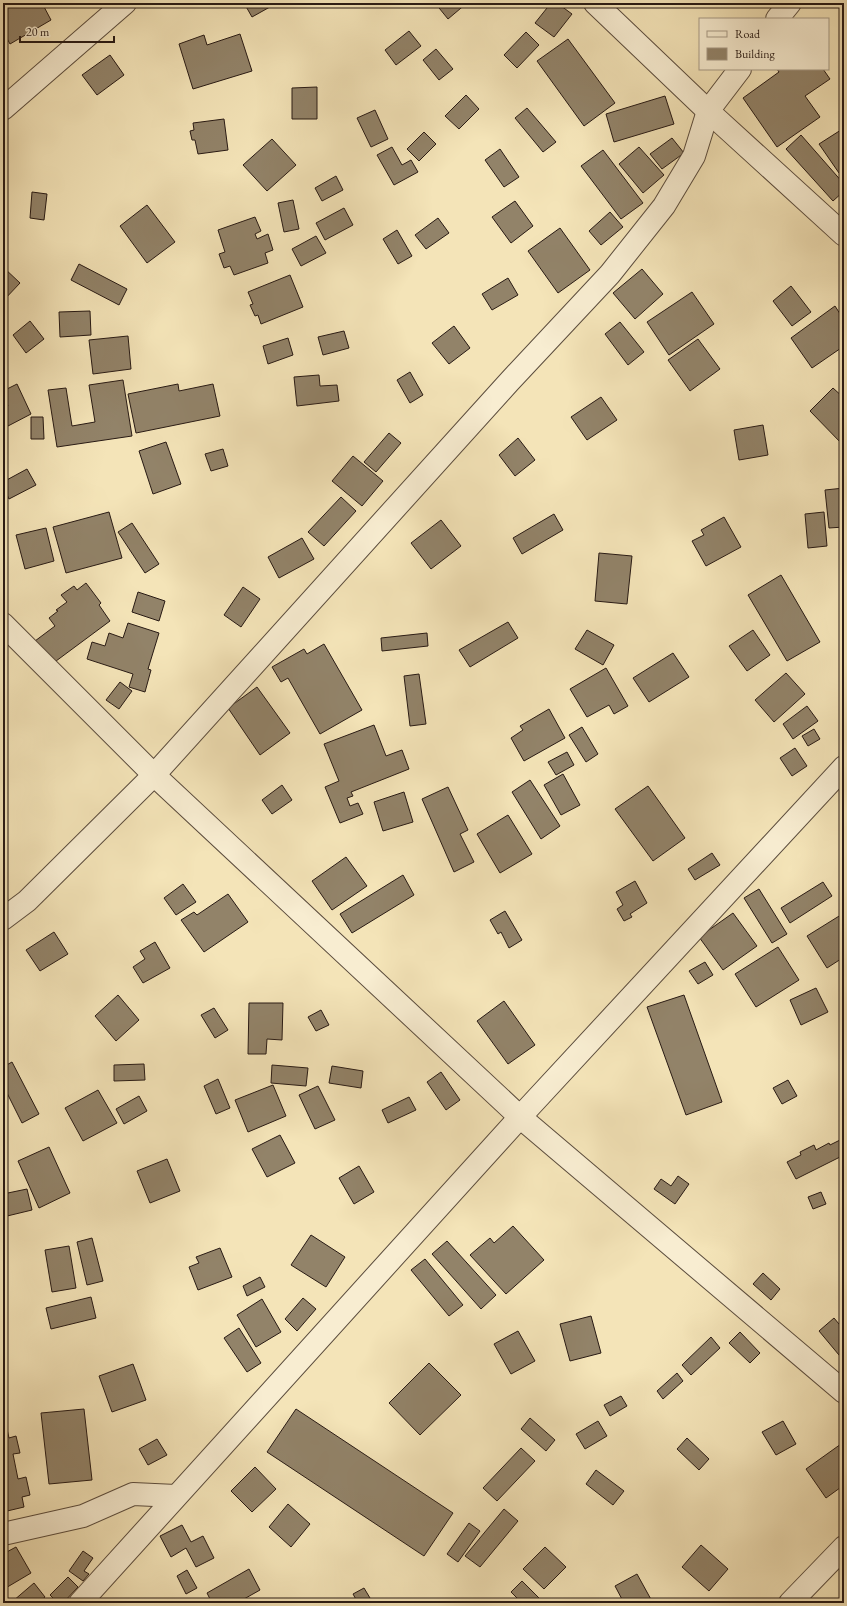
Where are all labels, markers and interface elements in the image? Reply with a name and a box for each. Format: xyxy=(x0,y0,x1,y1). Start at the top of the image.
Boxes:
scale bar xyxy=(20,18,114,44)
legend xyxy=(699,18,829,70)
text: 20 m xyxy=(26,24,50,40)
text: Road xyxy=(735,26,761,42)
text: Building xyxy=(735,46,776,62)

